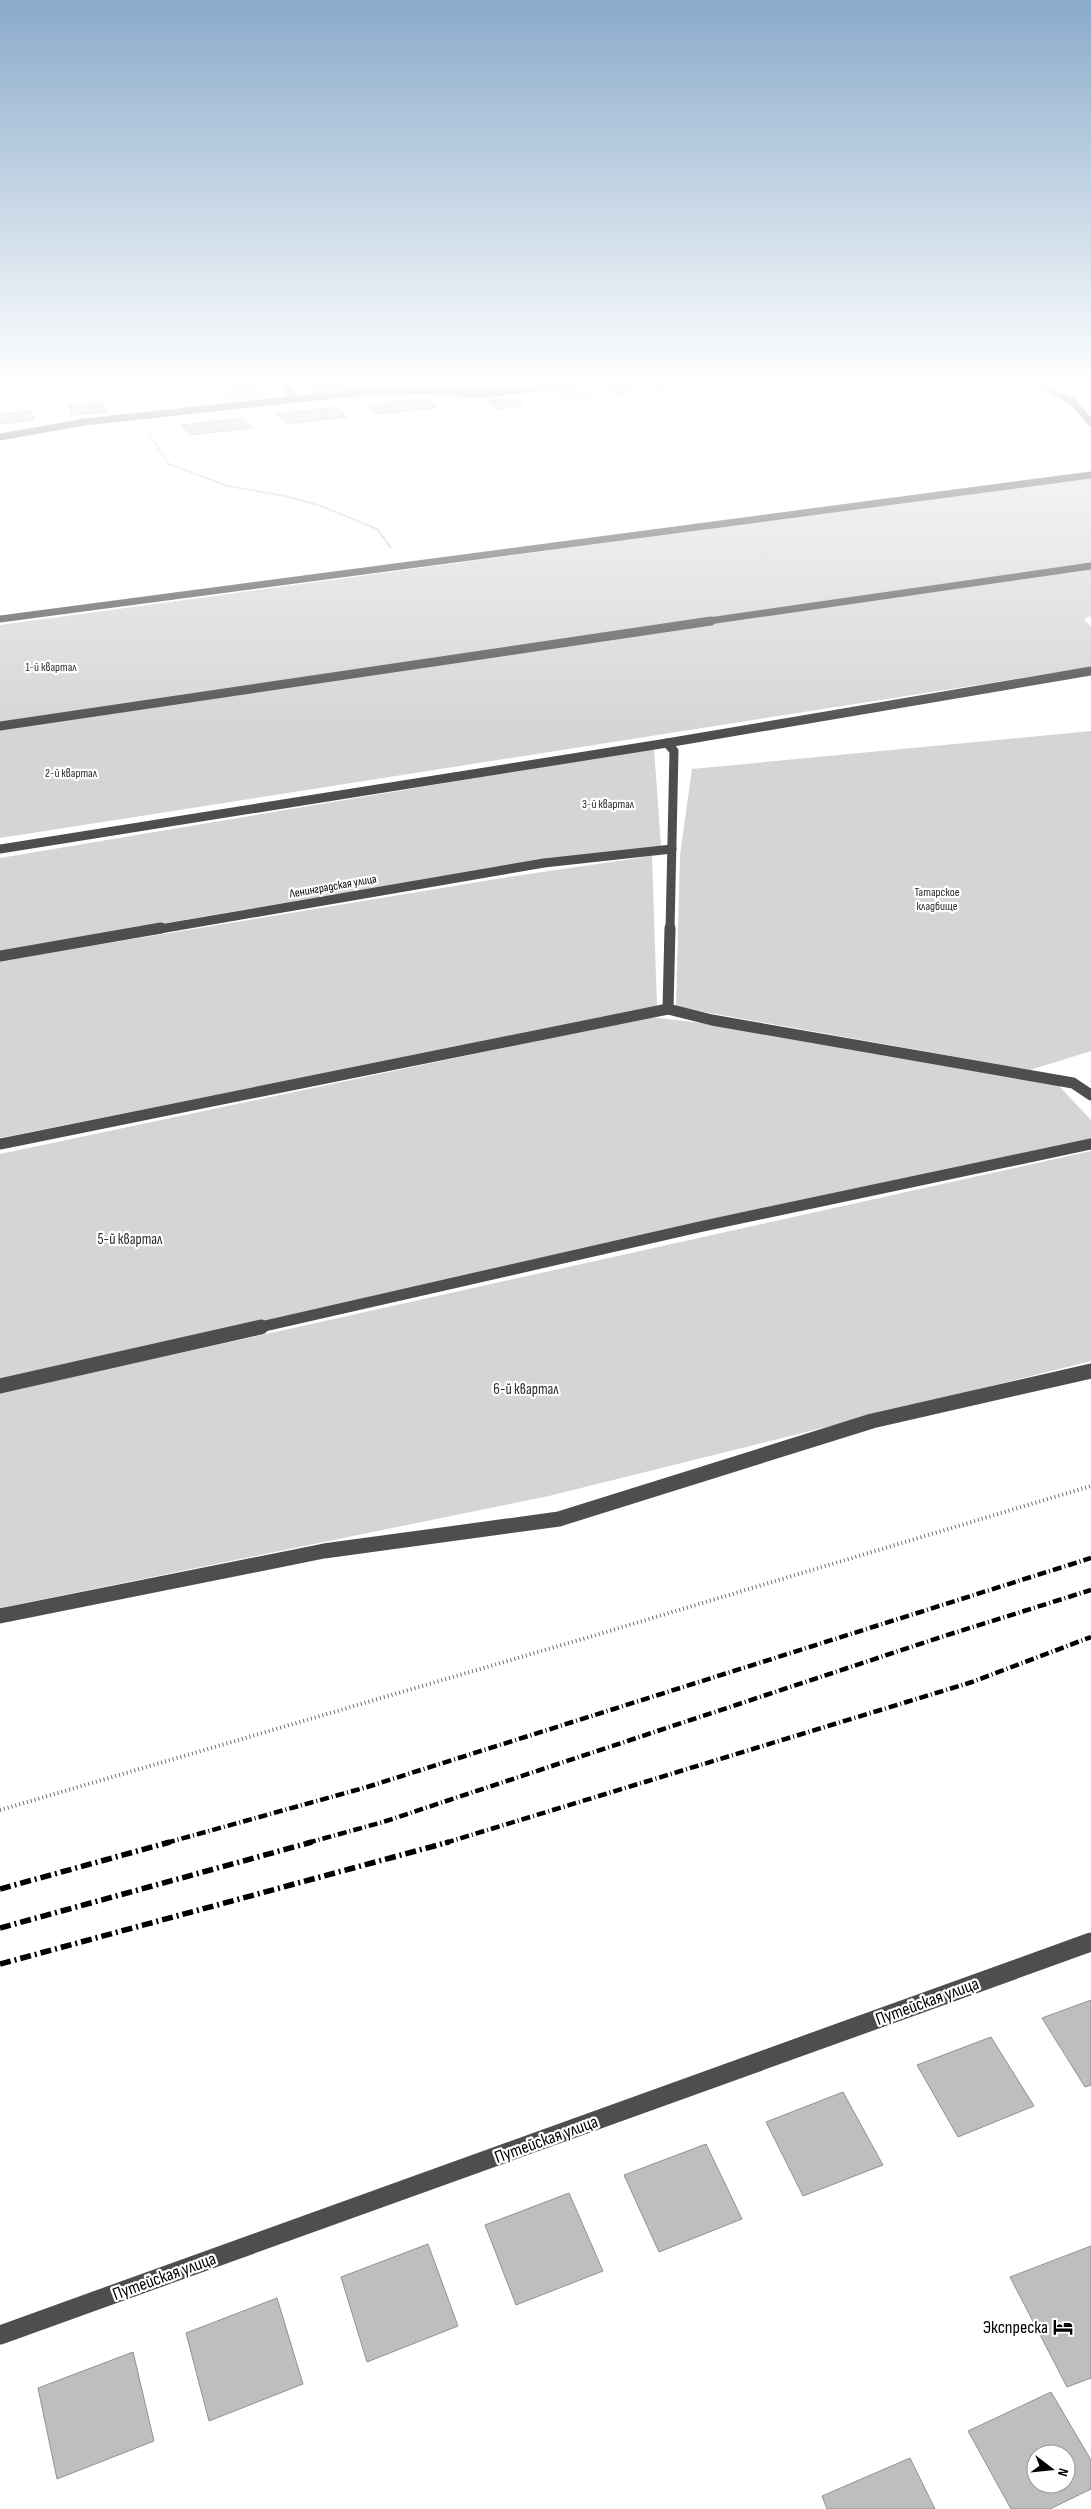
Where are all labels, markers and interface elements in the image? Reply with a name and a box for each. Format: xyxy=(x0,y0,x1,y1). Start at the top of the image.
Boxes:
park label: 1-й квартал xyxy=(25,660,77,675)
park label: 2-й квартал xyxy=(45,766,98,781)
park label: 3-й квартал xyxy=(582,797,635,812)
street label: Ленинградская улица xyxy=(287,871,378,902)
park label: Татарское кладбище xyxy=(914,885,960,914)
park label: 5-й квартал xyxy=(98,1230,163,1249)
park label: 6-й квартал xyxy=(493,1380,559,1399)
street label: Путейская улица xyxy=(873,1973,982,2030)
street label: Путейская улица xyxy=(492,2111,601,2168)
street label: Путейская улица xyxy=(110,2248,219,2305)
hotel icon: Экспреска xyxy=(1052,2316,1074,2338)
place label: Экспреска xyxy=(983,2317,1048,2338)
north arrow xyxy=(1026,2444,1076,2494)
text: N xyxy=(1054,2467,1072,2478)

